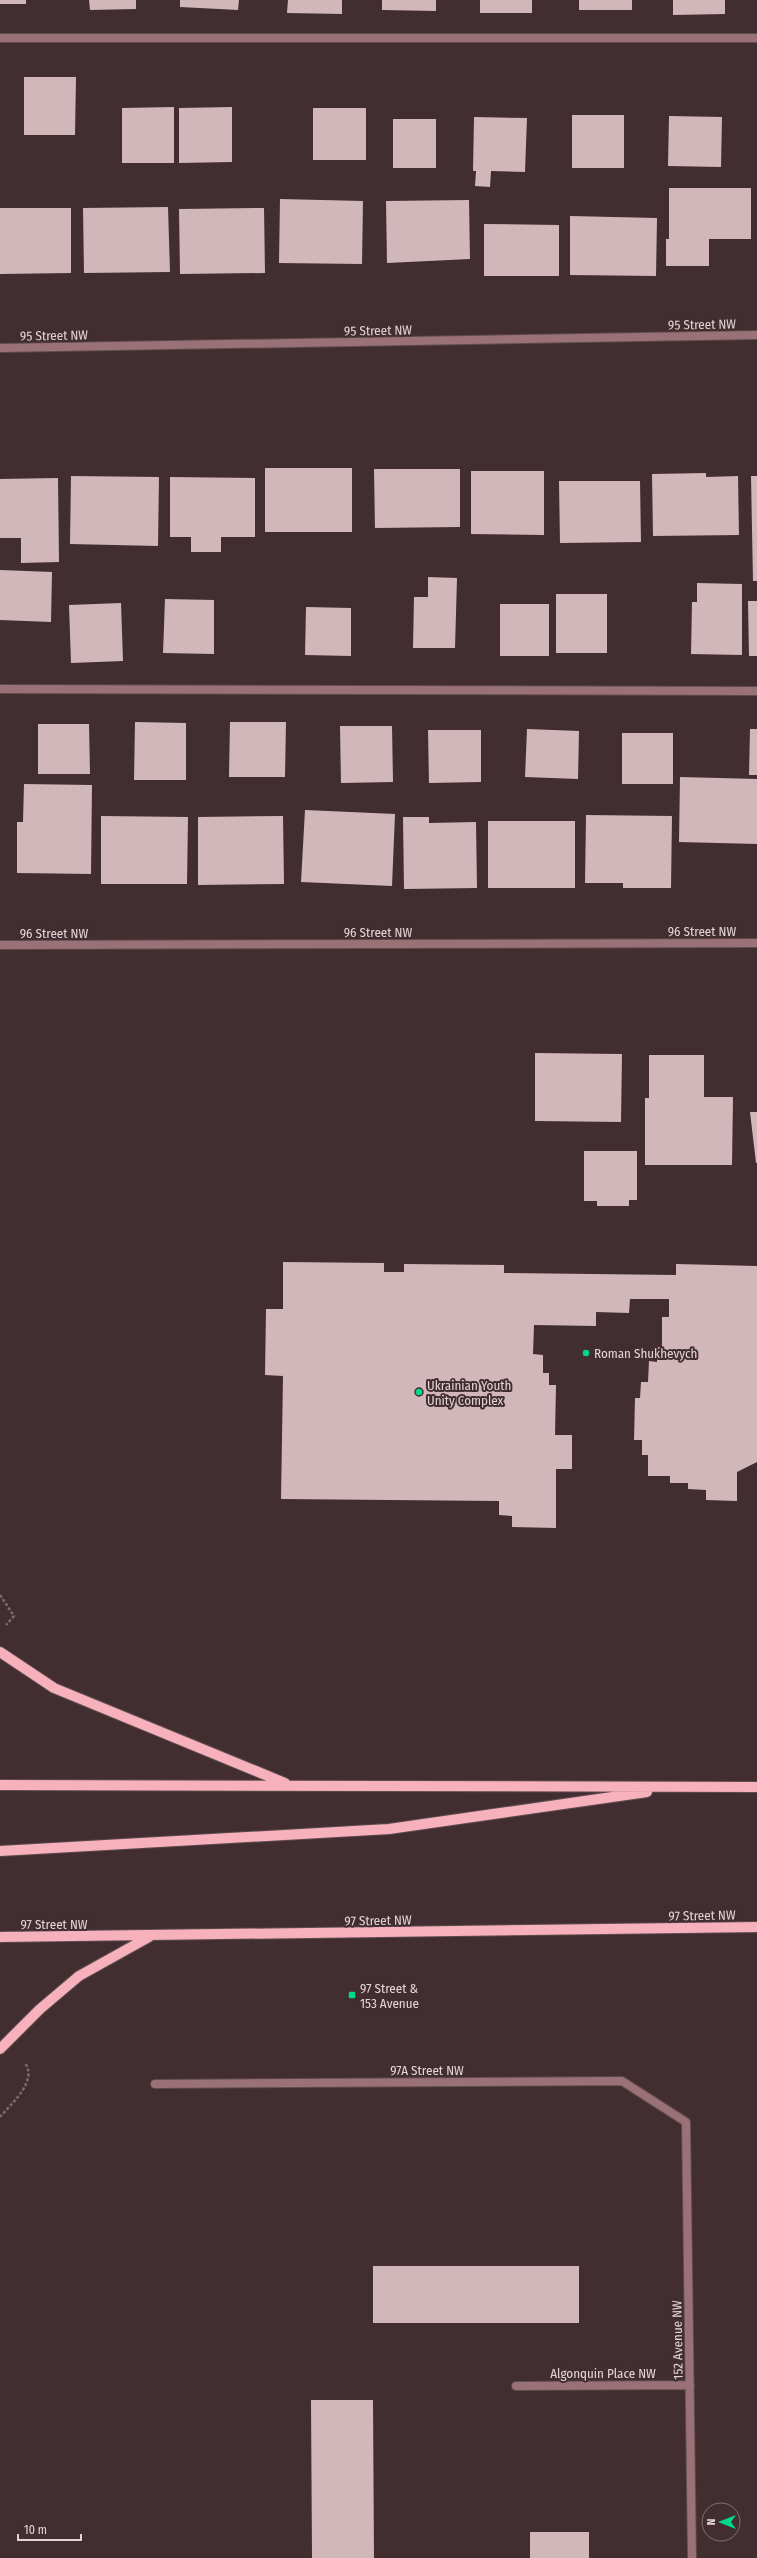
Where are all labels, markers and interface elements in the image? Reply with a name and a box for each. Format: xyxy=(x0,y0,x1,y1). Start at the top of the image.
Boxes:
street label: 95 Street NW xyxy=(668,316,736,333)
street label: 95 Street NW xyxy=(344,322,412,339)
street label: 95 Street NW xyxy=(20,327,88,344)
street label: 96 Street NW xyxy=(668,924,736,939)
street label: 96 Street NW xyxy=(344,925,412,940)
street label: 96 Street NW xyxy=(20,926,88,941)
place label: Roman Shukhevych xyxy=(594,1346,697,1361)
marker: Roman Shukhevych xyxy=(581,1348,591,1358)
place label: Ukrainian Youth Unity Complex xyxy=(427,1378,511,1408)
marker: Ukrainian Youth Unity Complex xyxy=(414,1387,424,1397)
street label: 97 Street NW xyxy=(668,1907,736,1924)
street label: 97 Street NW xyxy=(344,1912,412,1929)
street label: 97 Street NW xyxy=(20,1917,88,1932)
place label: 97 Street & 153 Avenue xyxy=(360,1981,419,2011)
marker: 97 Street & 153 Avenue xyxy=(347,1990,357,2000)
street label: 97A Street NW xyxy=(390,2063,464,2078)
street label: 152 Avenue NW xyxy=(669,2300,686,2380)
street label: Algonquin Place NW xyxy=(550,2366,656,2381)
north arrow xyxy=(701,2502,741,2542)
scale bar xyxy=(18,2516,81,2542)
text: N xyxy=(705,2519,718,2525)
text: 10 m xyxy=(24,2523,47,2537)

